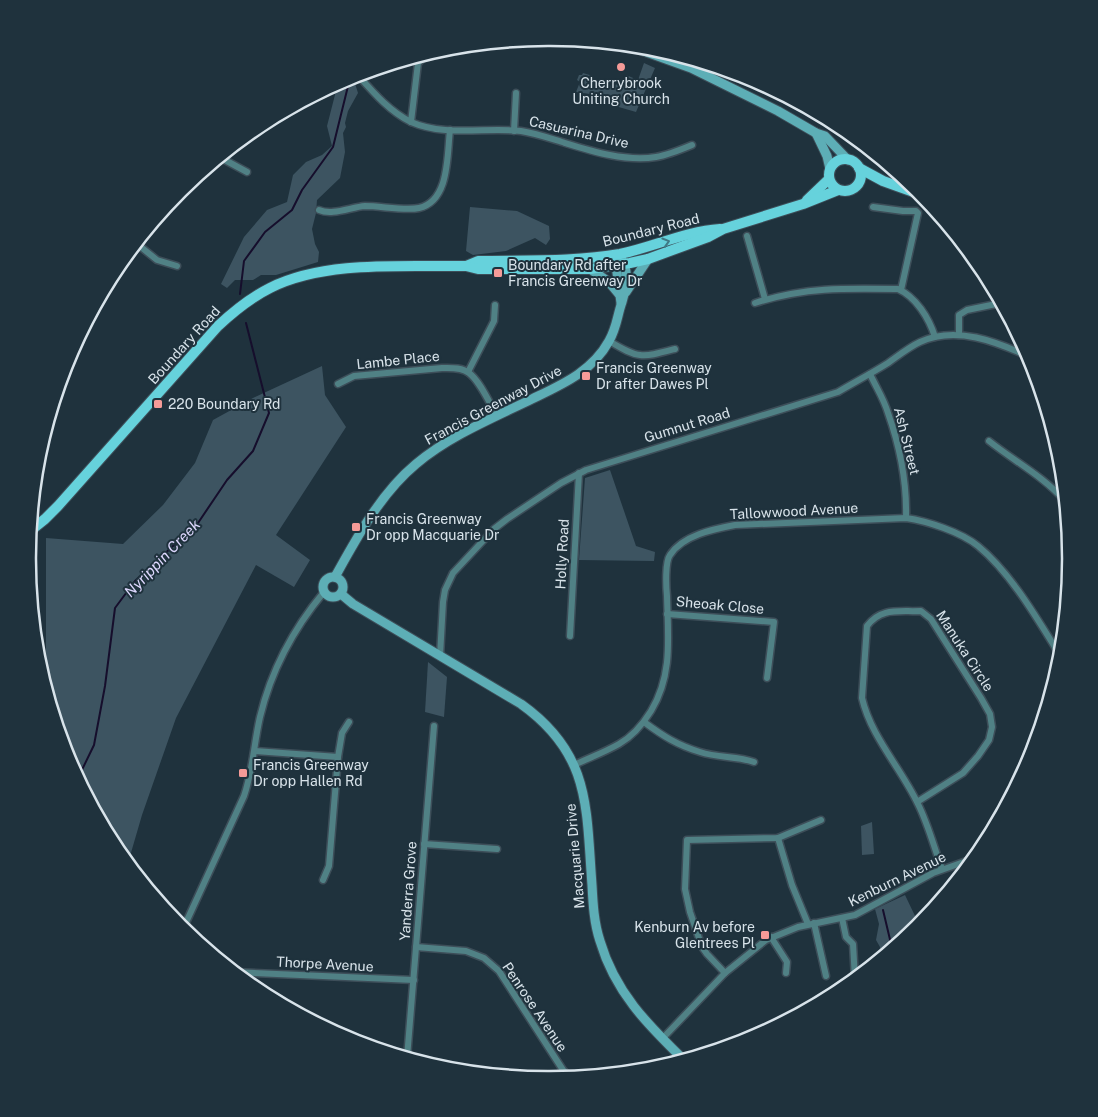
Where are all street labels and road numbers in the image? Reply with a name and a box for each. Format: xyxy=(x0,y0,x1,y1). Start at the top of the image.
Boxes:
street label: Casuarina Drive xyxy=(528,113,631,151)
street label: Boundary Road xyxy=(601,210,701,250)
street label: Boundary Road xyxy=(145,303,223,387)
street label: Lambe Place xyxy=(356,348,440,372)
street label: Francis Greenway Drive xyxy=(422,362,564,448)
street label: Gumnut Road xyxy=(642,404,732,446)
street label: Ash Street xyxy=(891,405,923,477)
street label: Tallowwood Avenue xyxy=(729,500,859,522)
street label: Holly Road xyxy=(552,518,572,590)
street label: Sheoak Close xyxy=(675,593,765,617)
street label: Manuka Circle xyxy=(933,608,997,694)
street label: Macquarie Drive xyxy=(562,803,588,909)
street label: Yanderra Grove xyxy=(397,841,419,941)
street label: Kenburn Avenue xyxy=(846,848,949,910)
street label: Thorpe Avenue xyxy=(276,953,374,975)
street label: Penrose Avenue xyxy=(499,959,571,1055)

